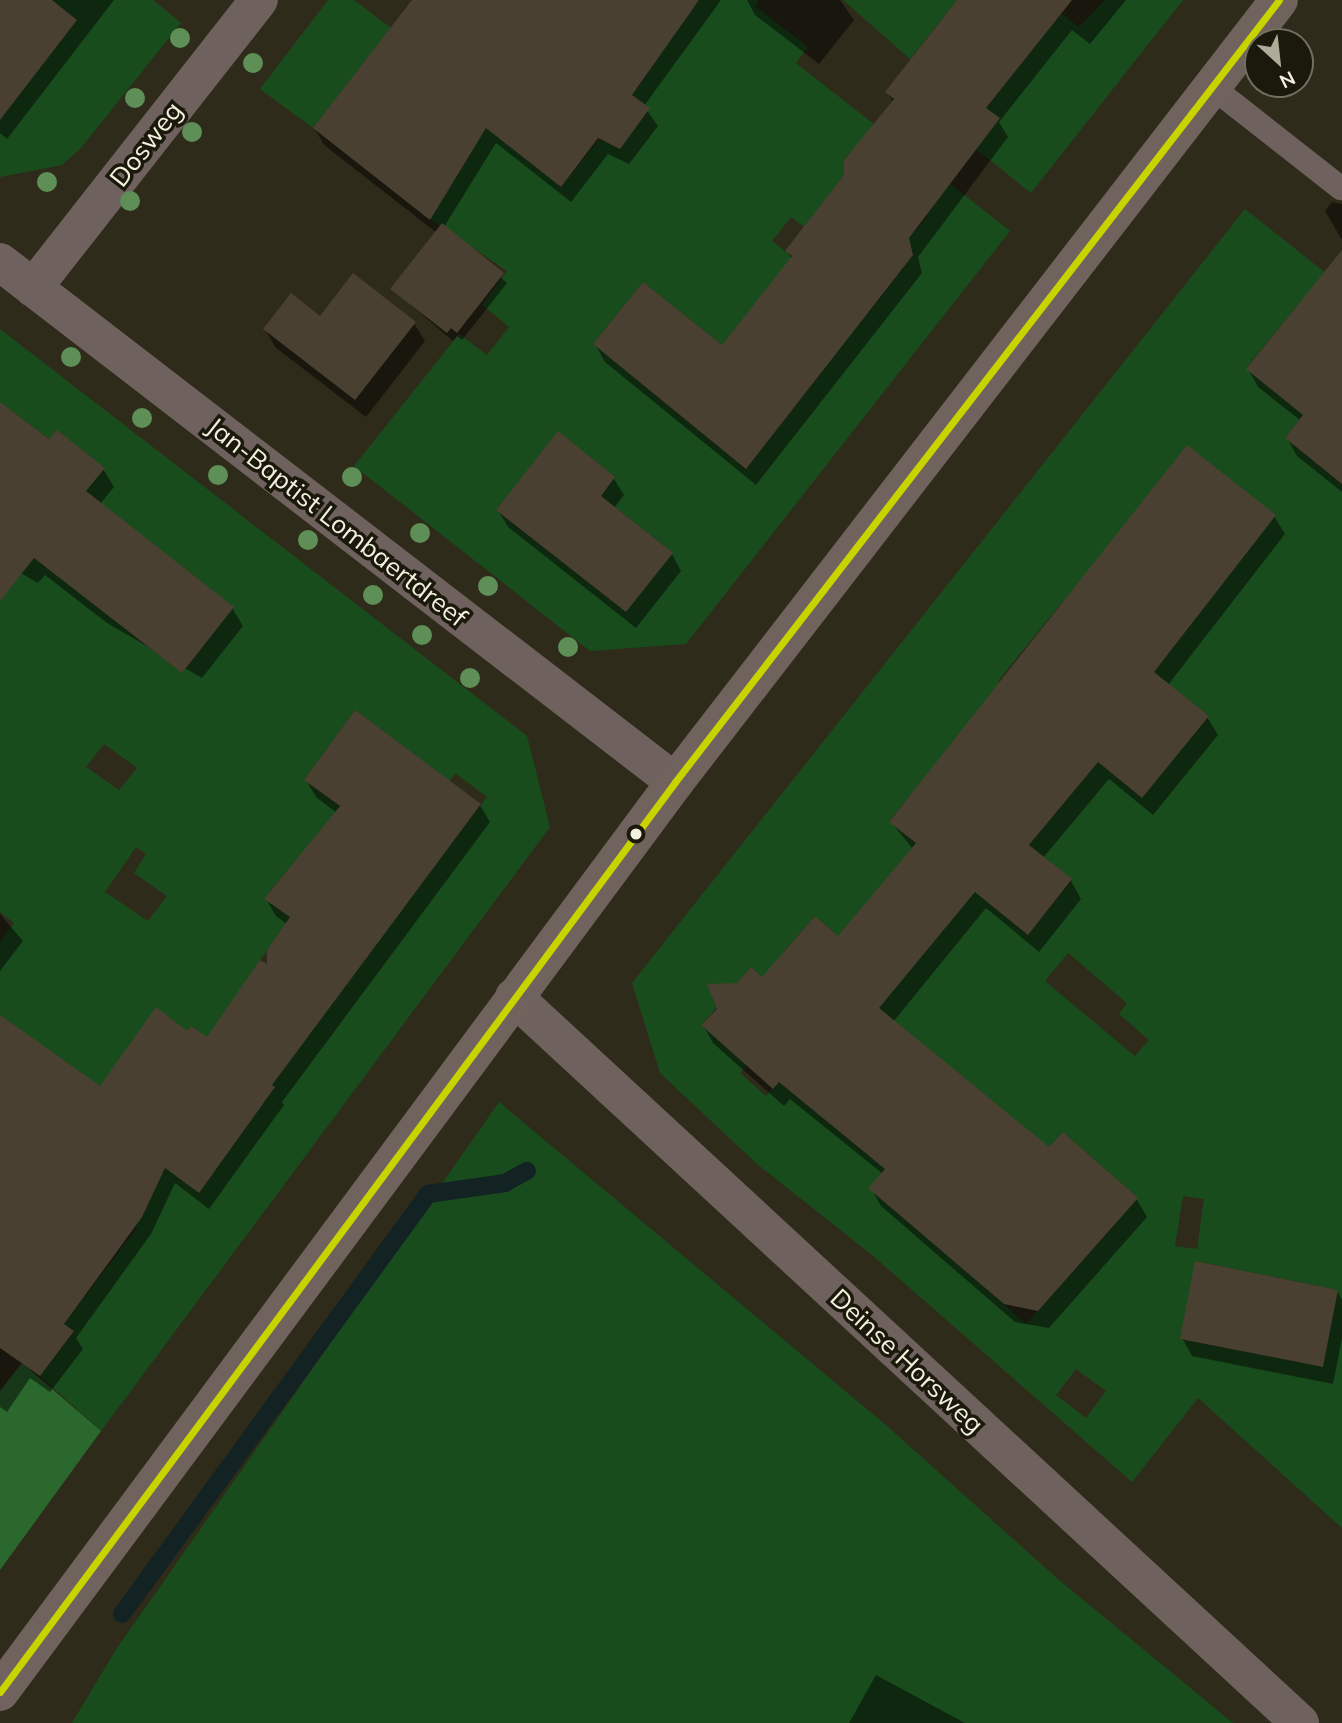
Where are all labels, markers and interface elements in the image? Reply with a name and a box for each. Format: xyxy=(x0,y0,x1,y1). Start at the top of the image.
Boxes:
north arrow xyxy=(1244,28,1314,98)
text: N xyxy=(1276,66,1299,94)
street label: Dosweg xyxy=(103,95,189,193)
street label: Jan-Baptist Lombaertdreef xyxy=(201,411,473,633)
unlabelled marker xyxy=(629,827,643,841)
street label: Deinse Horsweg xyxy=(824,1282,990,1440)

